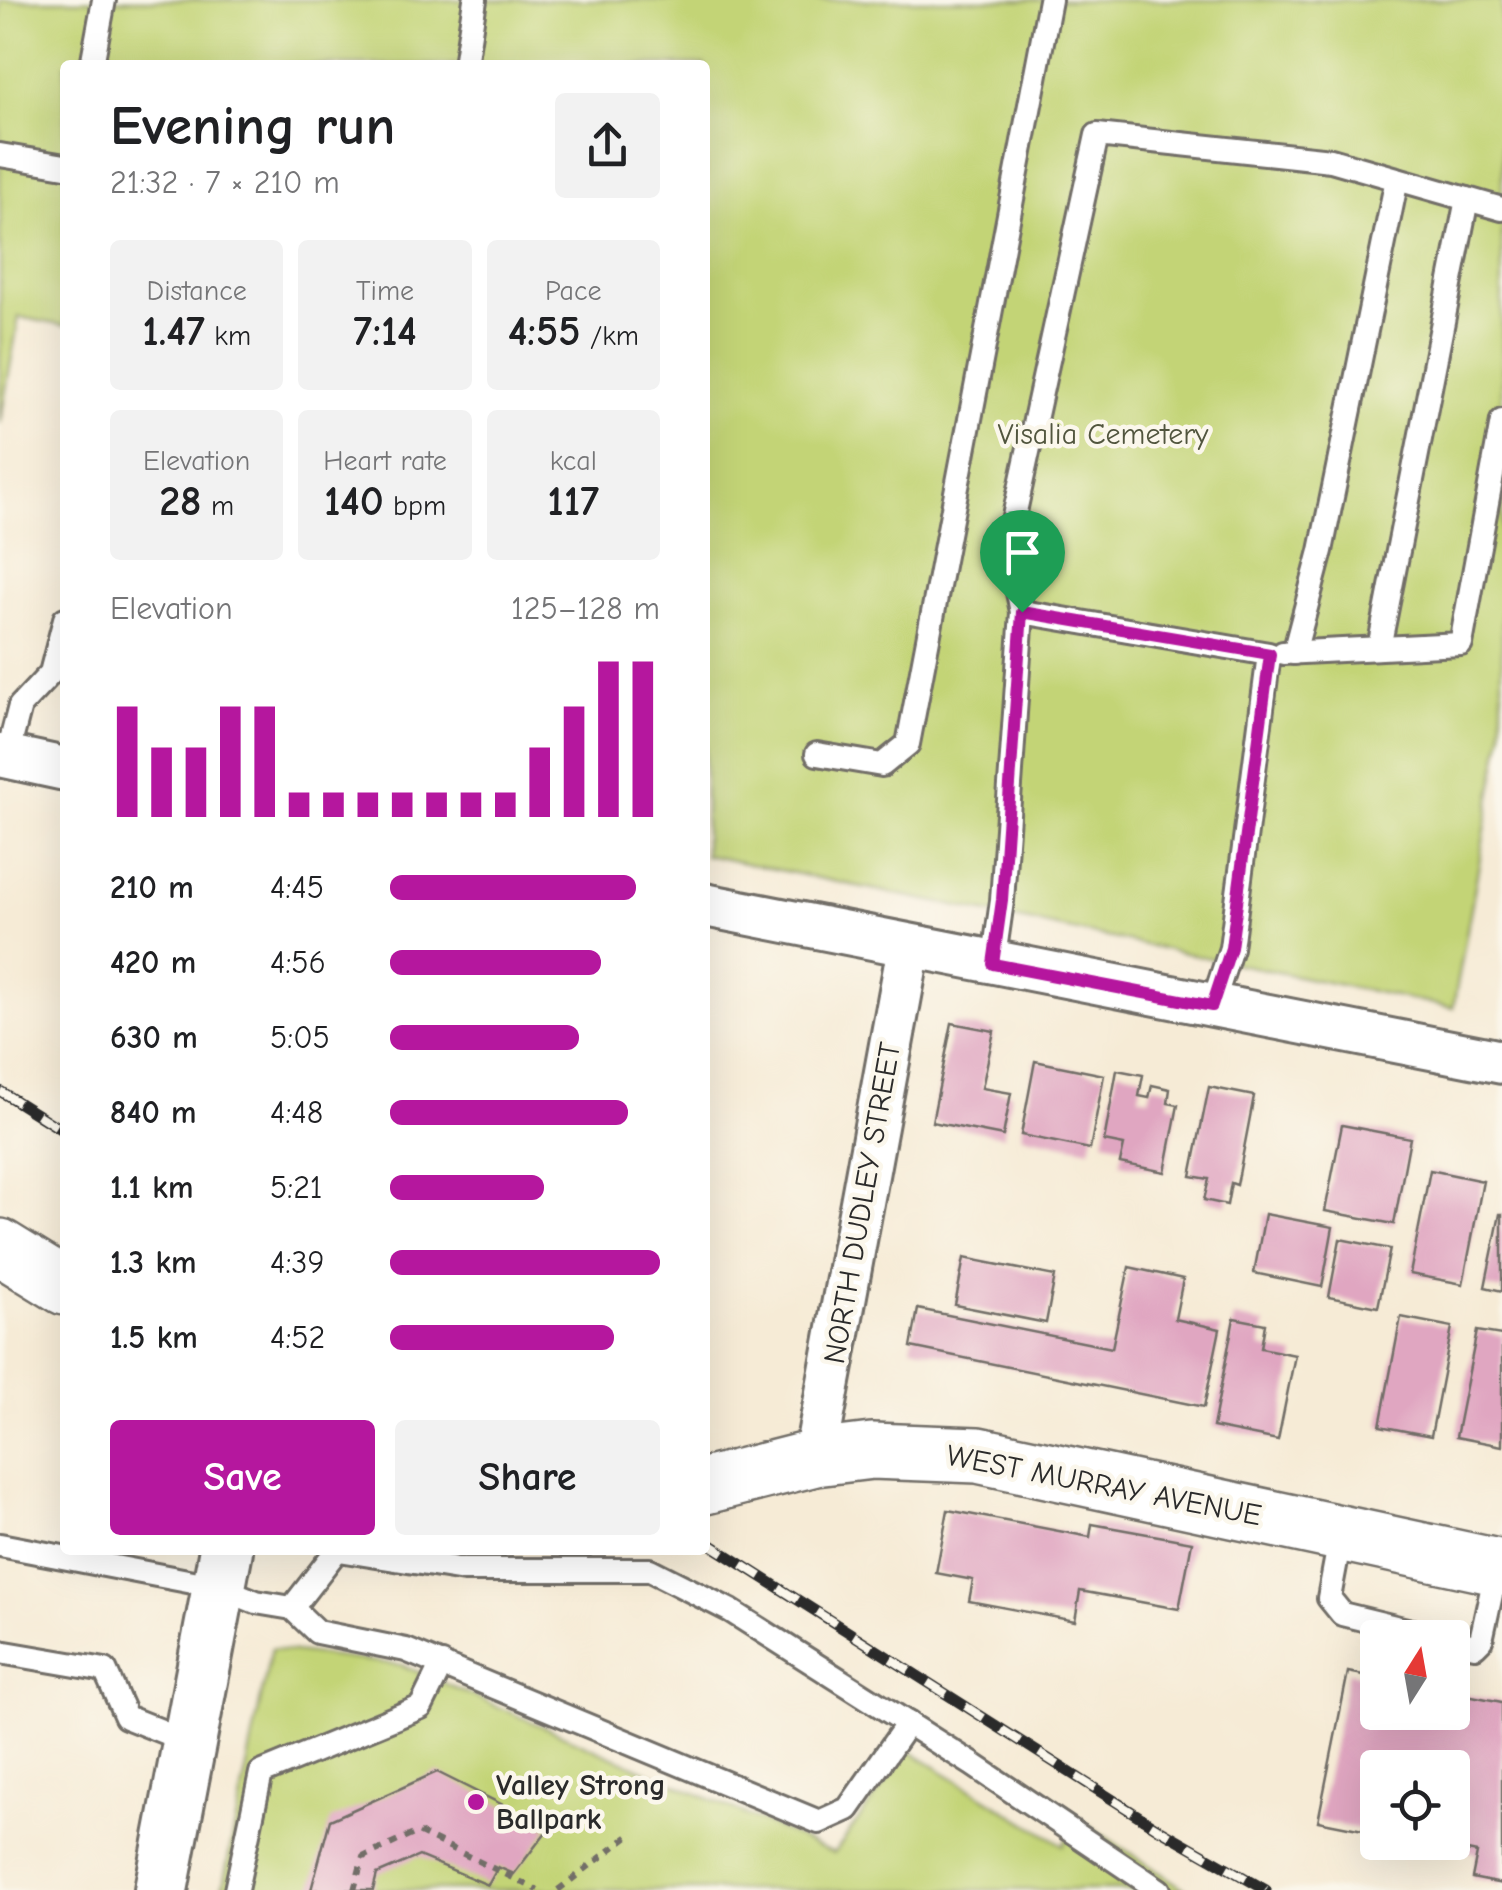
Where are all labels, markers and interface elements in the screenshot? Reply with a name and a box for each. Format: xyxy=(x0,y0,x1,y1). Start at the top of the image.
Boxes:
button: share xyxy=(555,93,660,198)
text: Evening run xyxy=(110,94,395,158)
text: 21:32 · 7 × 210 m xyxy=(110,164,340,201)
text: Distance xyxy=(147,275,247,307)
text: Time xyxy=(356,275,414,307)
text: Pace xyxy=(545,275,602,307)
text: 1.47 xyxy=(142,307,205,356)
text: 7:14 xyxy=(353,307,417,356)
text: 4:55 xyxy=(508,307,581,356)
text: km xyxy=(205,320,251,352)
text: /km xyxy=(581,320,639,352)
park label: Visalia Cemetery xyxy=(998,417,1209,452)
text: Elevation xyxy=(143,445,250,477)
text: Heart rate xyxy=(323,445,447,477)
text: kcal xyxy=(550,445,597,477)
text: 28 xyxy=(159,477,202,526)
text: 140 xyxy=(324,477,384,526)
text: 117 xyxy=(547,477,599,526)
text: m xyxy=(202,490,234,522)
text: bpm xyxy=(384,490,446,522)
pin xyxy=(980,510,1065,613)
icon: arrive xyxy=(995,525,1050,580)
text: Elevation xyxy=(110,590,233,627)
text: 125–128 m xyxy=(511,590,660,627)
text: 210 m xyxy=(110,869,194,906)
text: 4:45 xyxy=(270,869,324,906)
text: 420 m xyxy=(110,944,196,981)
text: 4:56 xyxy=(270,944,326,981)
text: 630 m xyxy=(110,1019,198,1056)
text: 5:05 xyxy=(270,1019,330,1056)
street label: NORTH DUDLEY STREET xyxy=(817,1039,908,1366)
text: 840 m xyxy=(110,1094,197,1131)
text: 4:48 xyxy=(270,1094,323,1131)
text: 1.1 km xyxy=(110,1169,193,1206)
text: 5:21 xyxy=(270,1169,323,1206)
text: 1.3 km xyxy=(110,1244,197,1281)
text: 4:39 xyxy=(270,1244,324,1281)
text: 1.5 km xyxy=(110,1319,198,1356)
text: 4:52 xyxy=(270,1319,325,1356)
button: Save xyxy=(110,1420,375,1535)
button: Share xyxy=(395,1420,660,1535)
street label: WEST MURRAY AVENUE xyxy=(943,1438,1264,1533)
north arrow xyxy=(1360,1620,1470,1730)
map controls xyxy=(1360,1620,1470,1860)
button: locate xyxy=(1360,1750,1470,1860)
place label: Valley Strong Ballpark xyxy=(496,1768,666,1837)
marker: Valley Strong Ballpark xyxy=(465,1791,487,1813)

